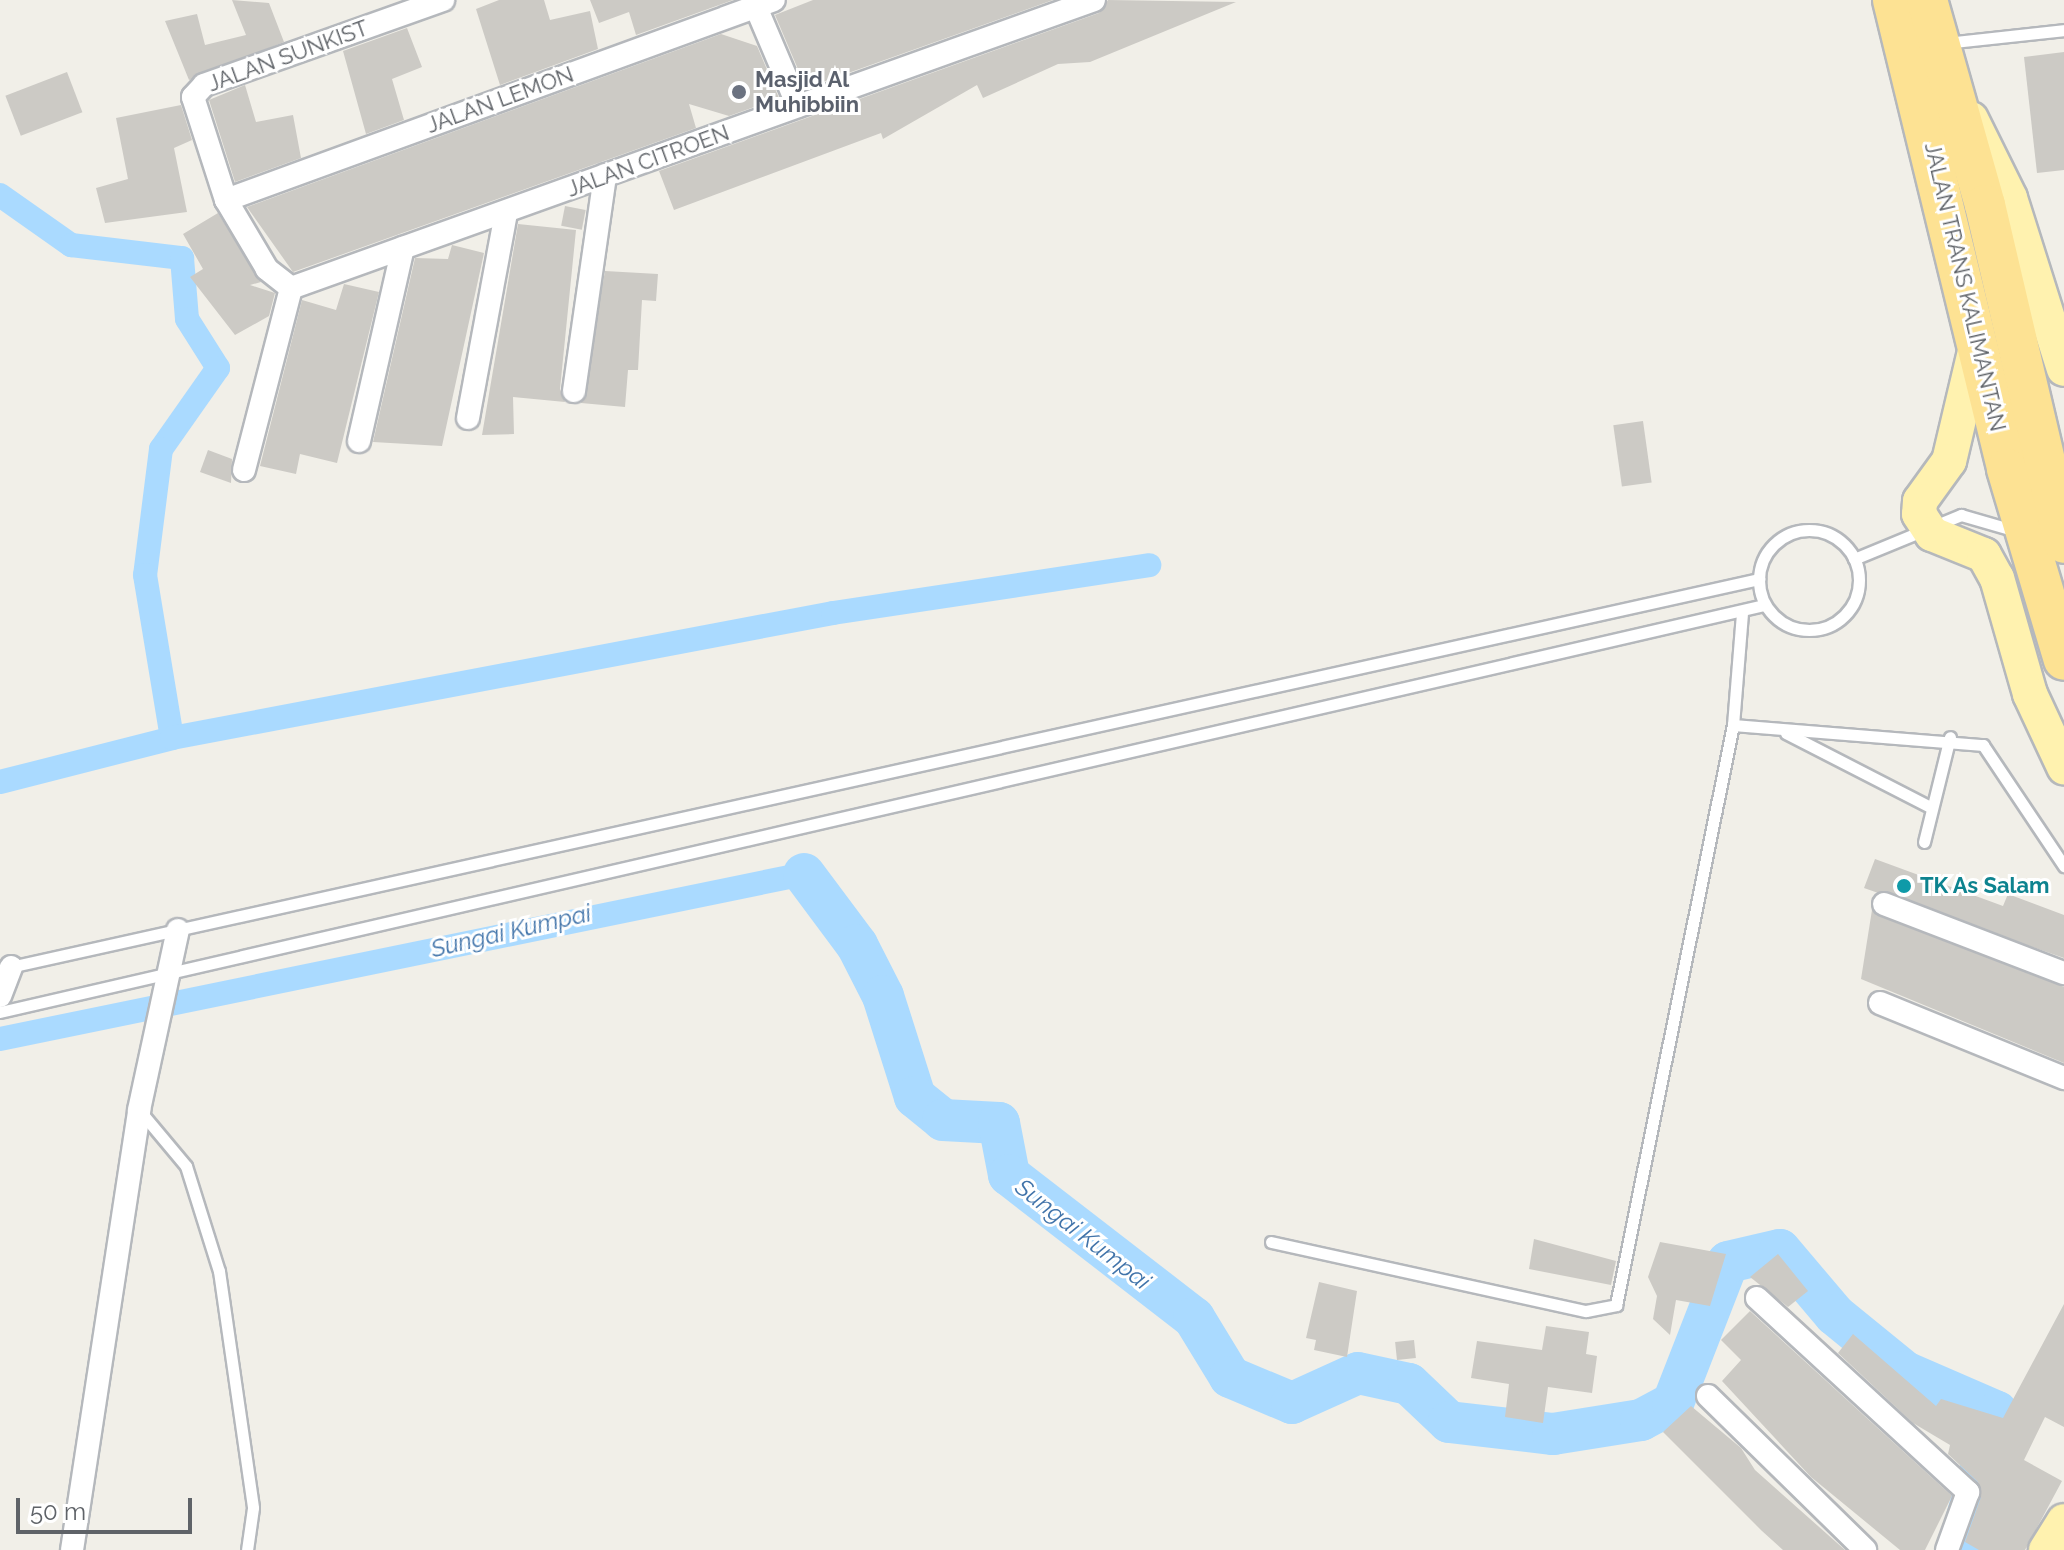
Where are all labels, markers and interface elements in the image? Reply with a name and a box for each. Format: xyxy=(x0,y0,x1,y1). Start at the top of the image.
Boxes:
street label: JALAN SUNKIST xyxy=(204,15,372,97)
street label: JALAN LEMON xyxy=(423,61,577,139)
place label: Masjid Al Muhibbiin xyxy=(755,66,859,118)
marker: Masjid Al Muhibbiin xyxy=(730,83,748,101)
street label: JALAN CITROEN xyxy=(563,119,733,203)
street label: JALAN TRANS KALIMANTAN xyxy=(1919,140,2011,434)
place label: TK As Salam xyxy=(1920,873,2051,899)
marker: TK As Salam xyxy=(1895,877,1913,895)
water label: Sungai Kumpai xyxy=(428,899,594,963)
water label: Sungai Kumpai xyxy=(1010,1172,1156,1296)
scale bar xyxy=(20,1482,196,1532)
text: 50 m xyxy=(30,1497,86,1526)

